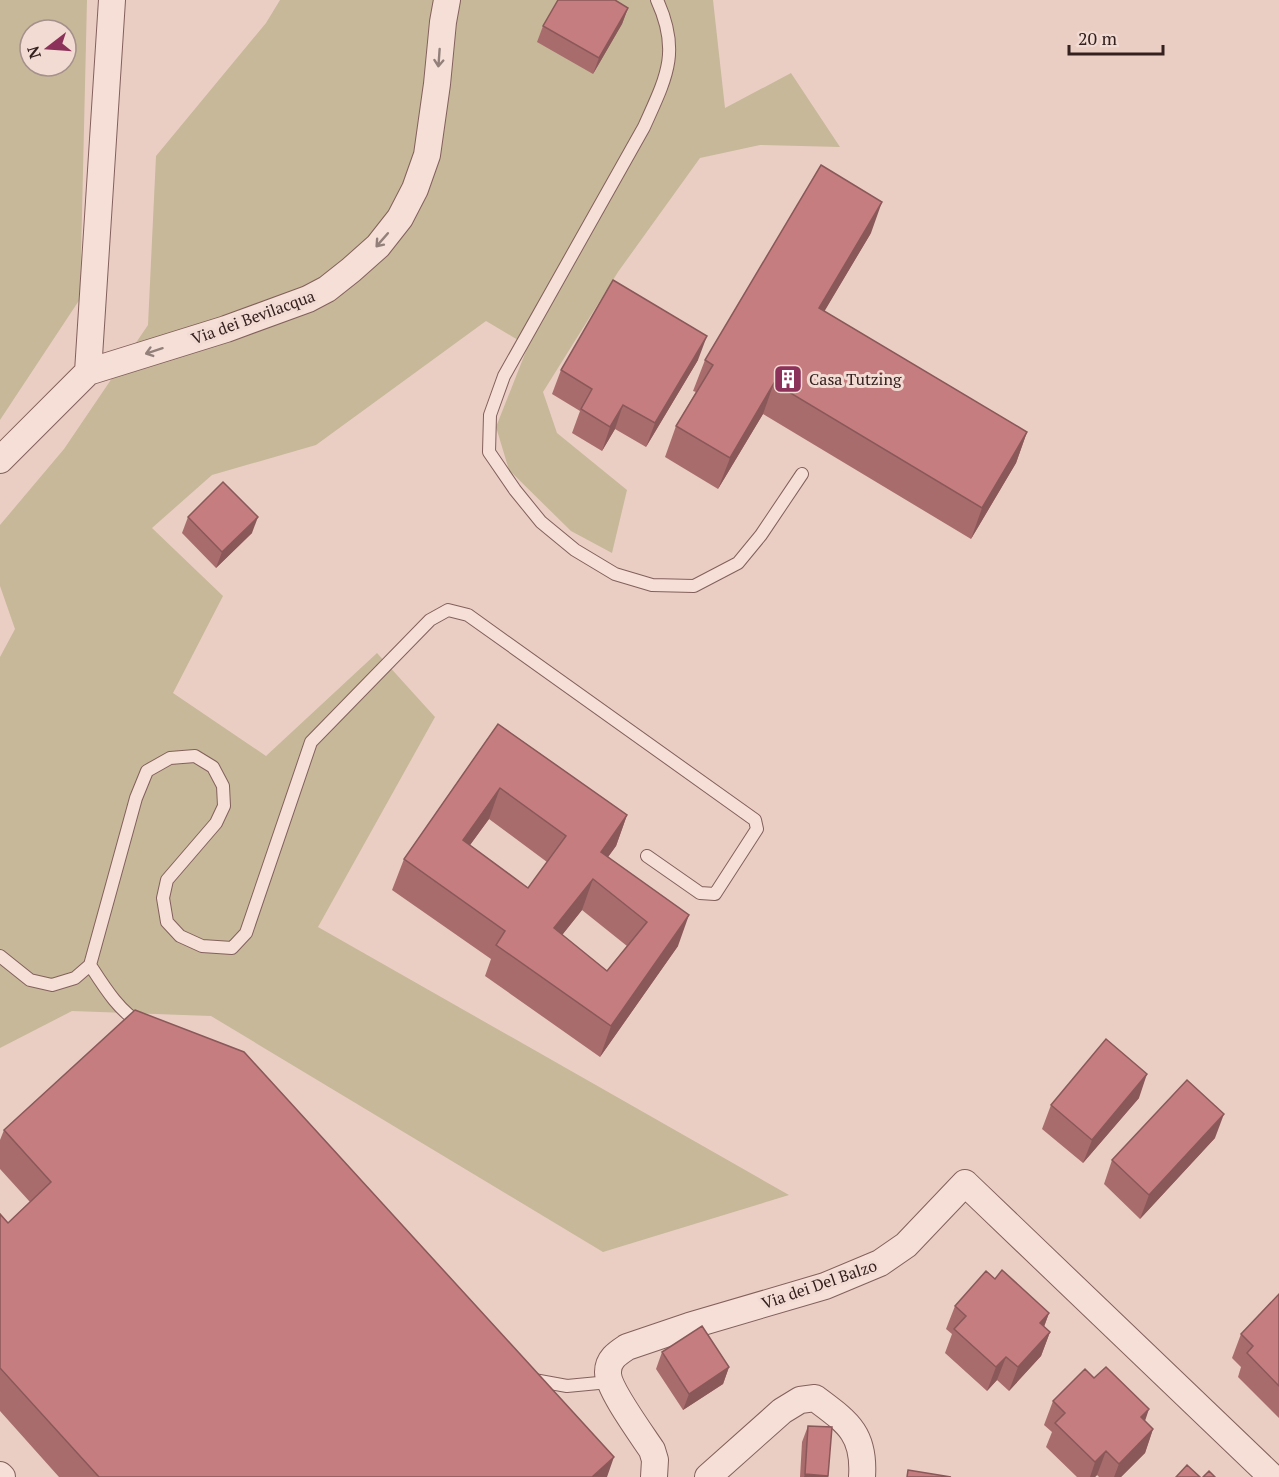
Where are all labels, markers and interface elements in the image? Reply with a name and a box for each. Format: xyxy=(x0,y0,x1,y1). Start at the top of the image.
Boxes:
north arrow xyxy=(18,18,78,78)
scale bar xyxy=(1069,18,1164,56)
text: 20 m xyxy=(1078,26,1118,50)
text: N xyxy=(21,43,46,61)
one-way arrow xyxy=(434,47,445,67)
one-way arrow xyxy=(375,232,389,247)
street label: Via dei Bevilacqua xyxy=(188,284,318,350)
one-way arrow xyxy=(145,346,164,357)
building icon: Casa Tutzing xyxy=(772,363,804,395)
place label: Casa Tutzing xyxy=(809,368,902,390)
street label: Via dei Del Balzo xyxy=(758,1254,880,1314)

